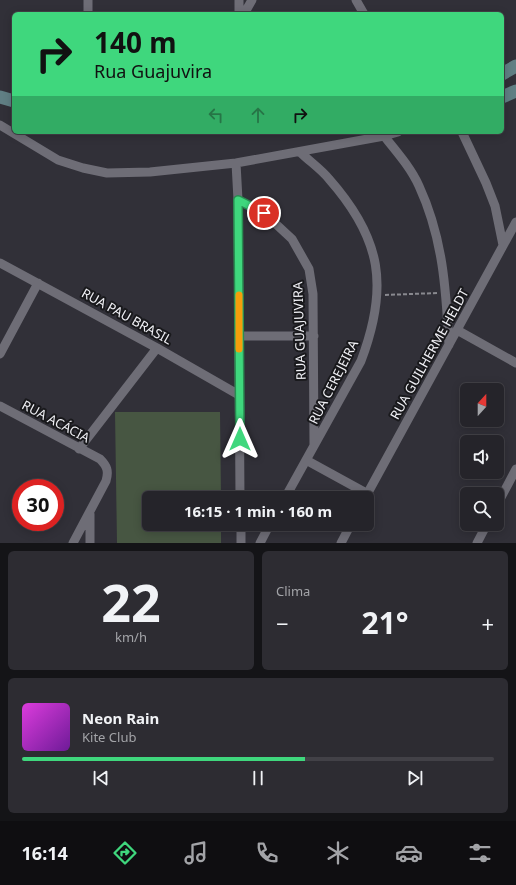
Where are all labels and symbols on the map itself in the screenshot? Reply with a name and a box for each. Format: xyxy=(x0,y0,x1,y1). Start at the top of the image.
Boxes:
pin xyxy=(247,196,281,230)
street label: RUA GUAJUVIRA xyxy=(288,281,310,381)
street label: RUA PAU BRASIL xyxy=(79,284,176,348)
street label: RUA GUILHERME HELDT xyxy=(386,285,473,423)
street label: RUA CEREJEIRA xyxy=(304,336,362,427)
north arrow xyxy=(460,383,504,427)
street label: RUA ACÁCIA xyxy=(19,396,94,447)
position arrow xyxy=(219,418,261,460)
speed limit sign: 30 xyxy=(12,479,64,531)

